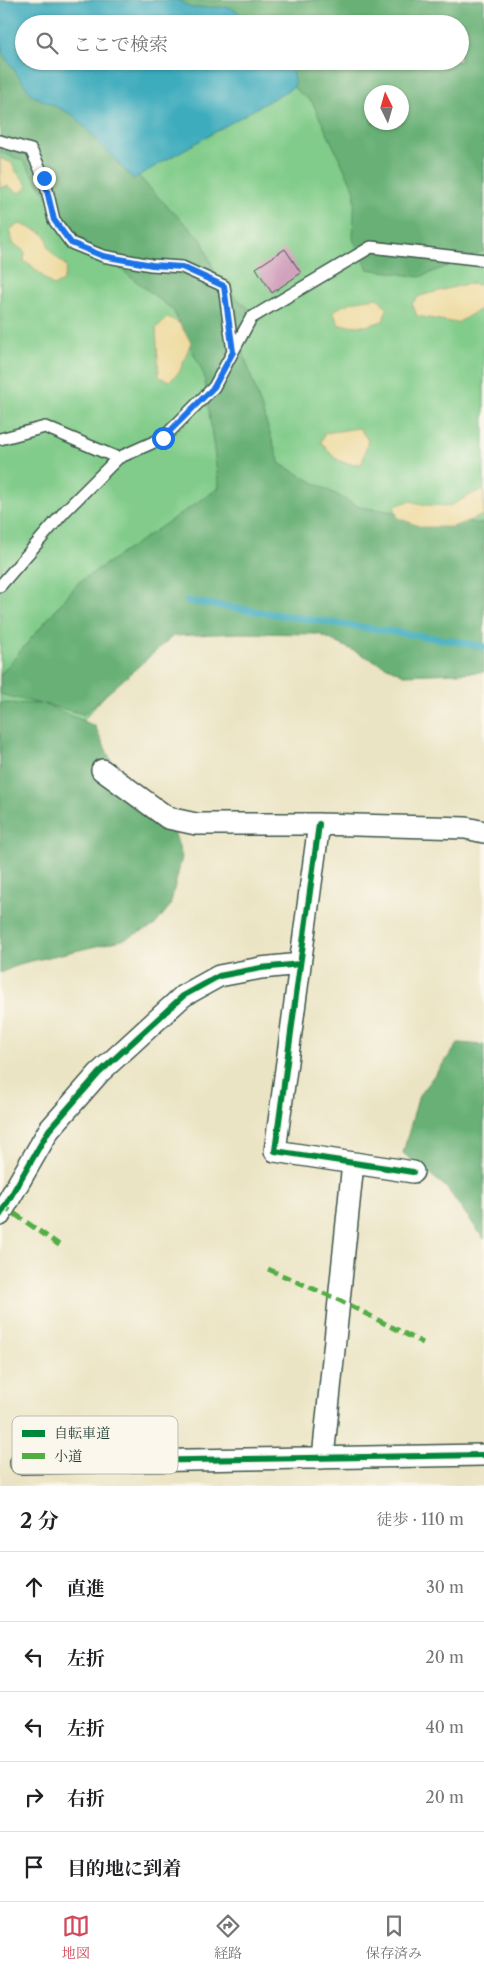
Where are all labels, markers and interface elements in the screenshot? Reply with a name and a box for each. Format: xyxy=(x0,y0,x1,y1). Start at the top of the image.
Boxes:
search box xyxy=(15,15,469,70)
icon: search xyxy=(33,29,61,57)
text: ここで検索 xyxy=(73,33,168,56)
north arrow xyxy=(364,85,409,130)
route end xyxy=(33,167,56,190)
route start xyxy=(152,427,175,450)
legend xyxy=(12,1416,178,1474)
text: 自転車道 xyxy=(54,1424,110,1442)
text: 小道 xyxy=(54,1447,82,1465)
text: 2 分 xyxy=(20,1508,59,1533)
text: 徒歩 · 110 m xyxy=(376,1509,464,1529)
icon: ahead xyxy=(20,1573,48,1601)
text: 直進 xyxy=(67,1577,105,1600)
text: 30 m xyxy=(426,1577,464,1597)
icon: left xyxy=(20,1643,48,1671)
text: 左折 xyxy=(67,1647,105,1670)
text: 20 m xyxy=(425,1647,464,1667)
icon: left xyxy=(20,1713,48,1741)
text: 左折 xyxy=(67,1717,105,1740)
text: 40 m xyxy=(425,1717,464,1737)
icon: right xyxy=(20,1783,48,1811)
text: 右折 xyxy=(67,1787,105,1810)
text: 20 m xyxy=(425,1787,464,1807)
icon: arrive xyxy=(20,1853,48,1881)
text: 目的地に到着 xyxy=(67,1857,181,1880)
tab: 地図 xyxy=(62,1912,90,1962)
tab: 経路 xyxy=(214,1912,242,1962)
tab: 保存済み xyxy=(366,1912,422,1962)

